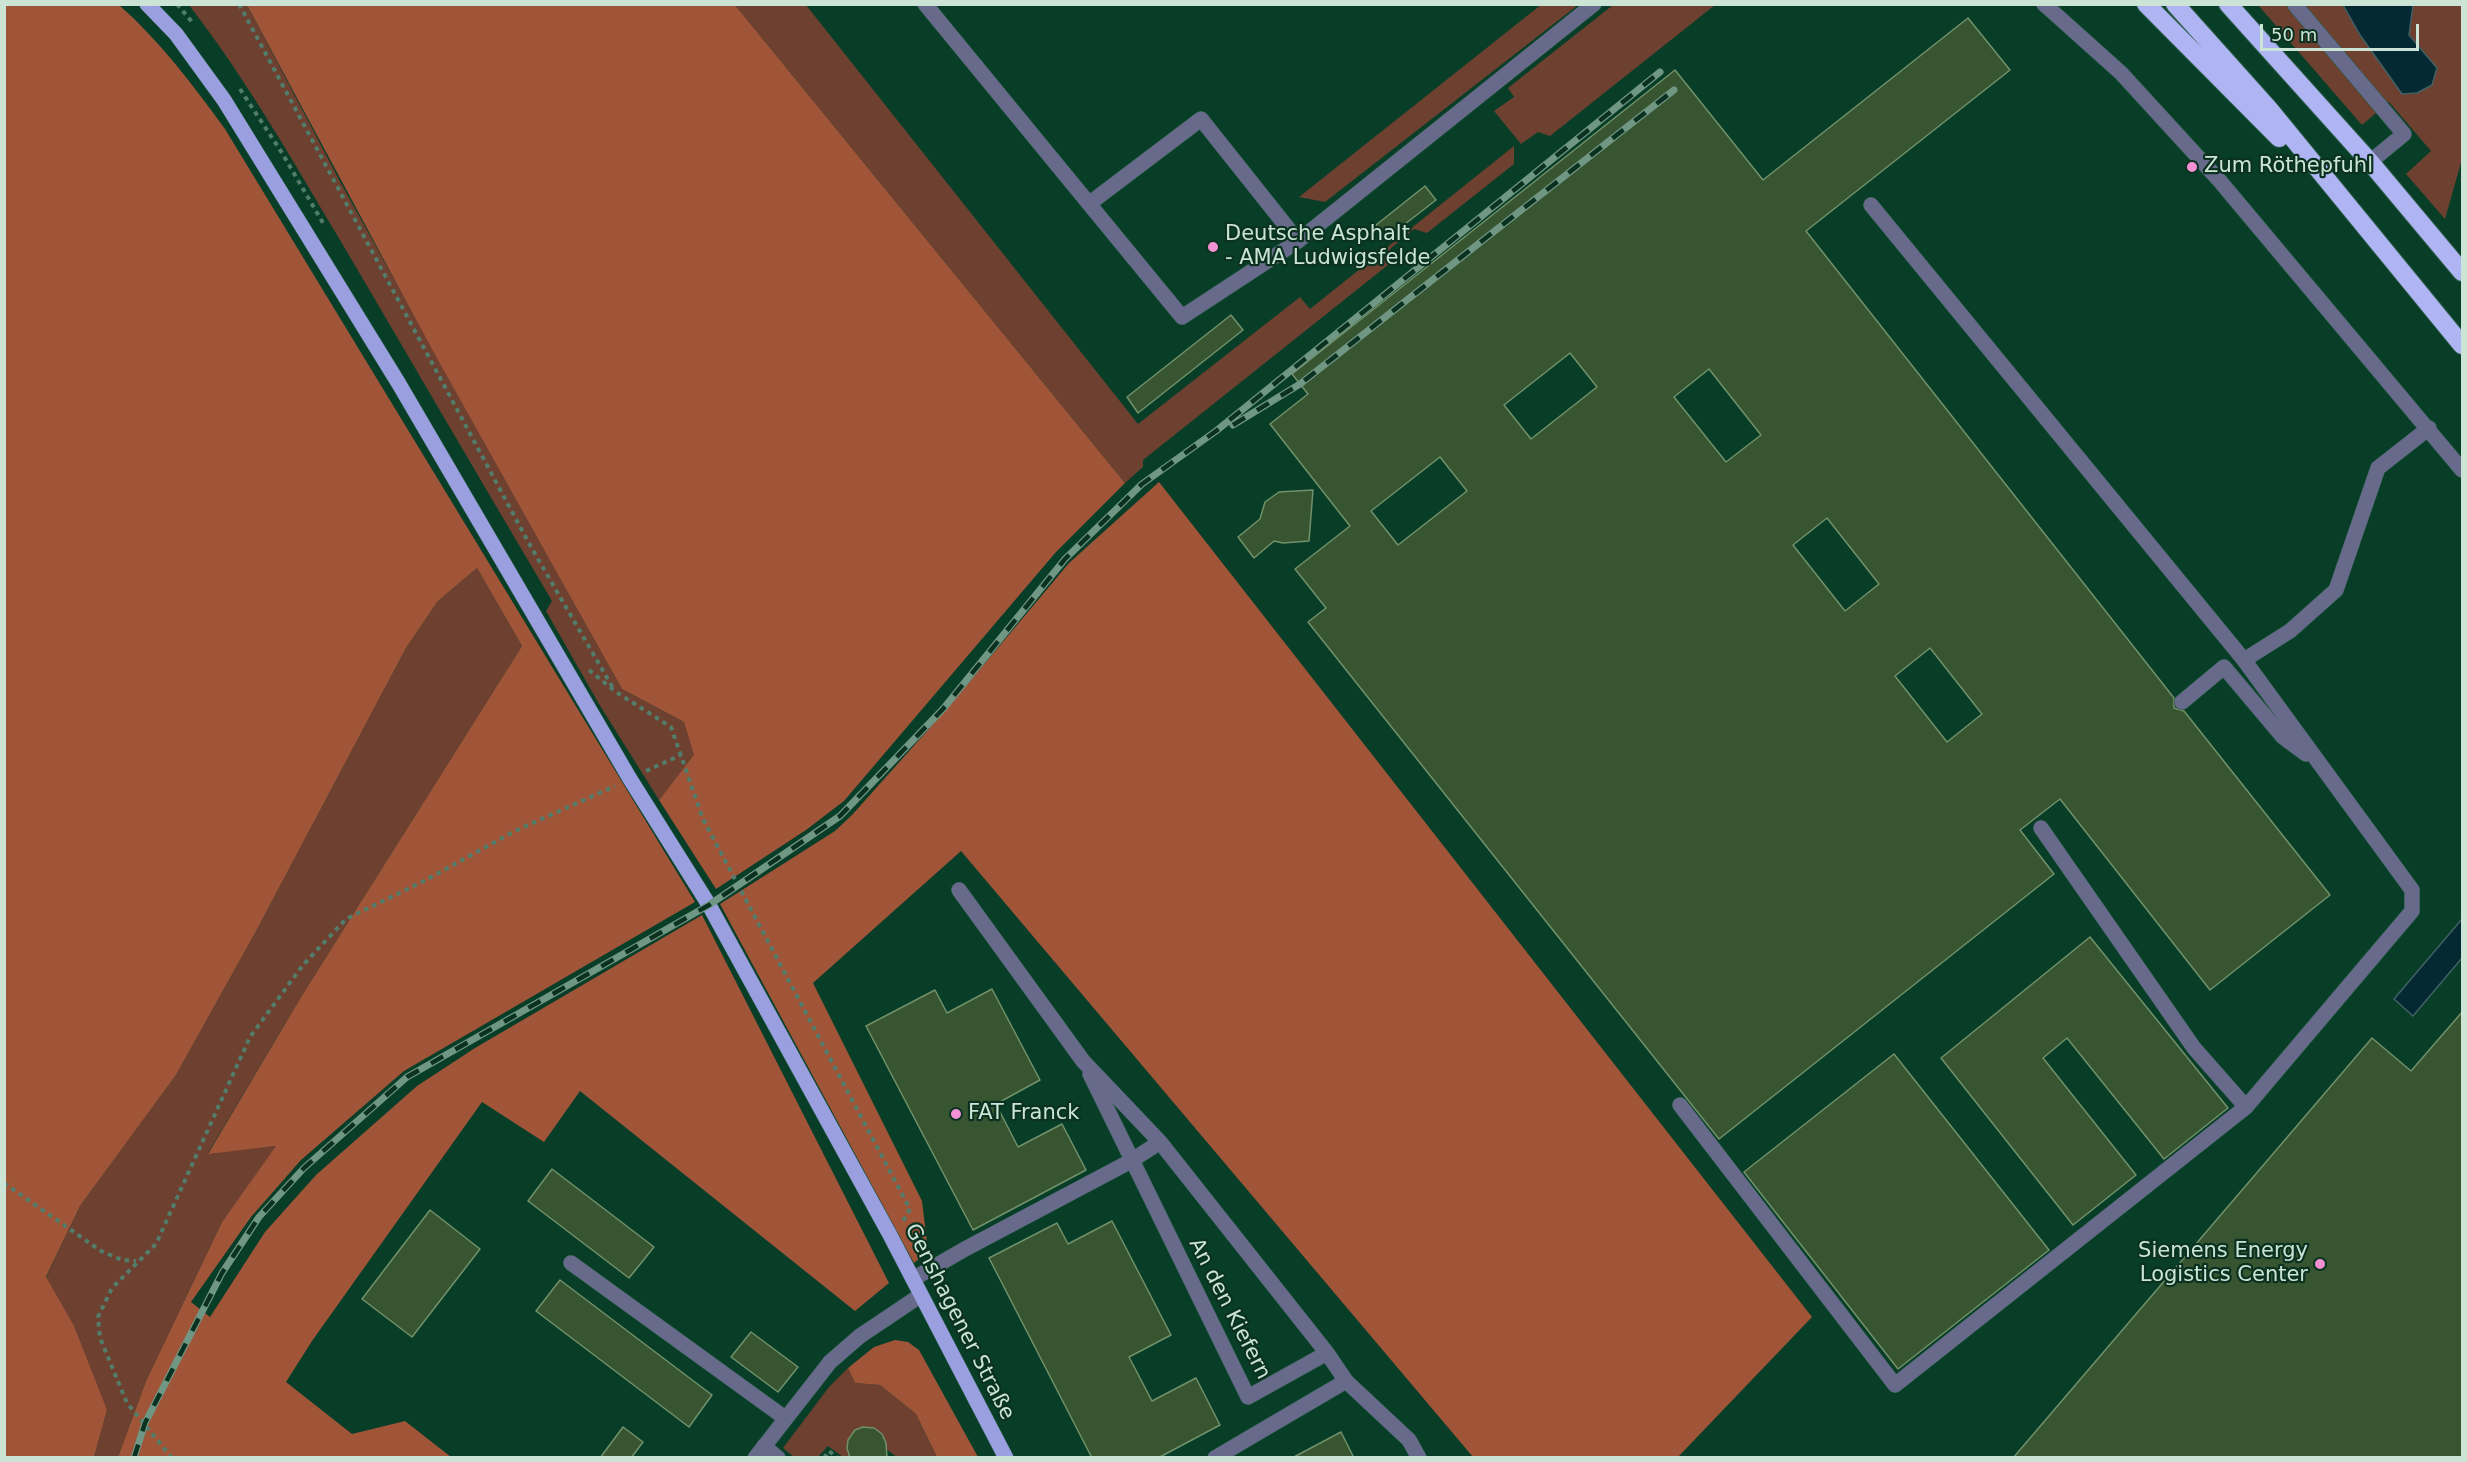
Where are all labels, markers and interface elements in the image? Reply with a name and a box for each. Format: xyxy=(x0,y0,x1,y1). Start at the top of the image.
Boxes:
scale bar xyxy=(2263,12,2422,50)
text: 50 m xyxy=(2271,24,2317,45)
place label: Zum Röthepfuhl xyxy=(2204,154,2373,180)
marker: Zum Röthepfuhl xyxy=(2185,160,2199,174)
place label: Deutsche Asphalt - AMA Ludwigsfelde xyxy=(1225,222,1430,272)
marker: Deutsche Asphalt - AMA Ludwigsfelde xyxy=(1206,240,1220,254)
place label: FAT Franck xyxy=(968,1101,1079,1127)
marker: FAT Franck xyxy=(949,1107,963,1121)
street label: Genshagener Straße xyxy=(899,1220,1019,1424)
street label: An den Kiefern xyxy=(1183,1234,1275,1384)
place label: Siemens Energy Logistics Center xyxy=(2138,1239,2308,1289)
marker: Siemens Energy Logistics Center xyxy=(2313,1257,2327,1271)

